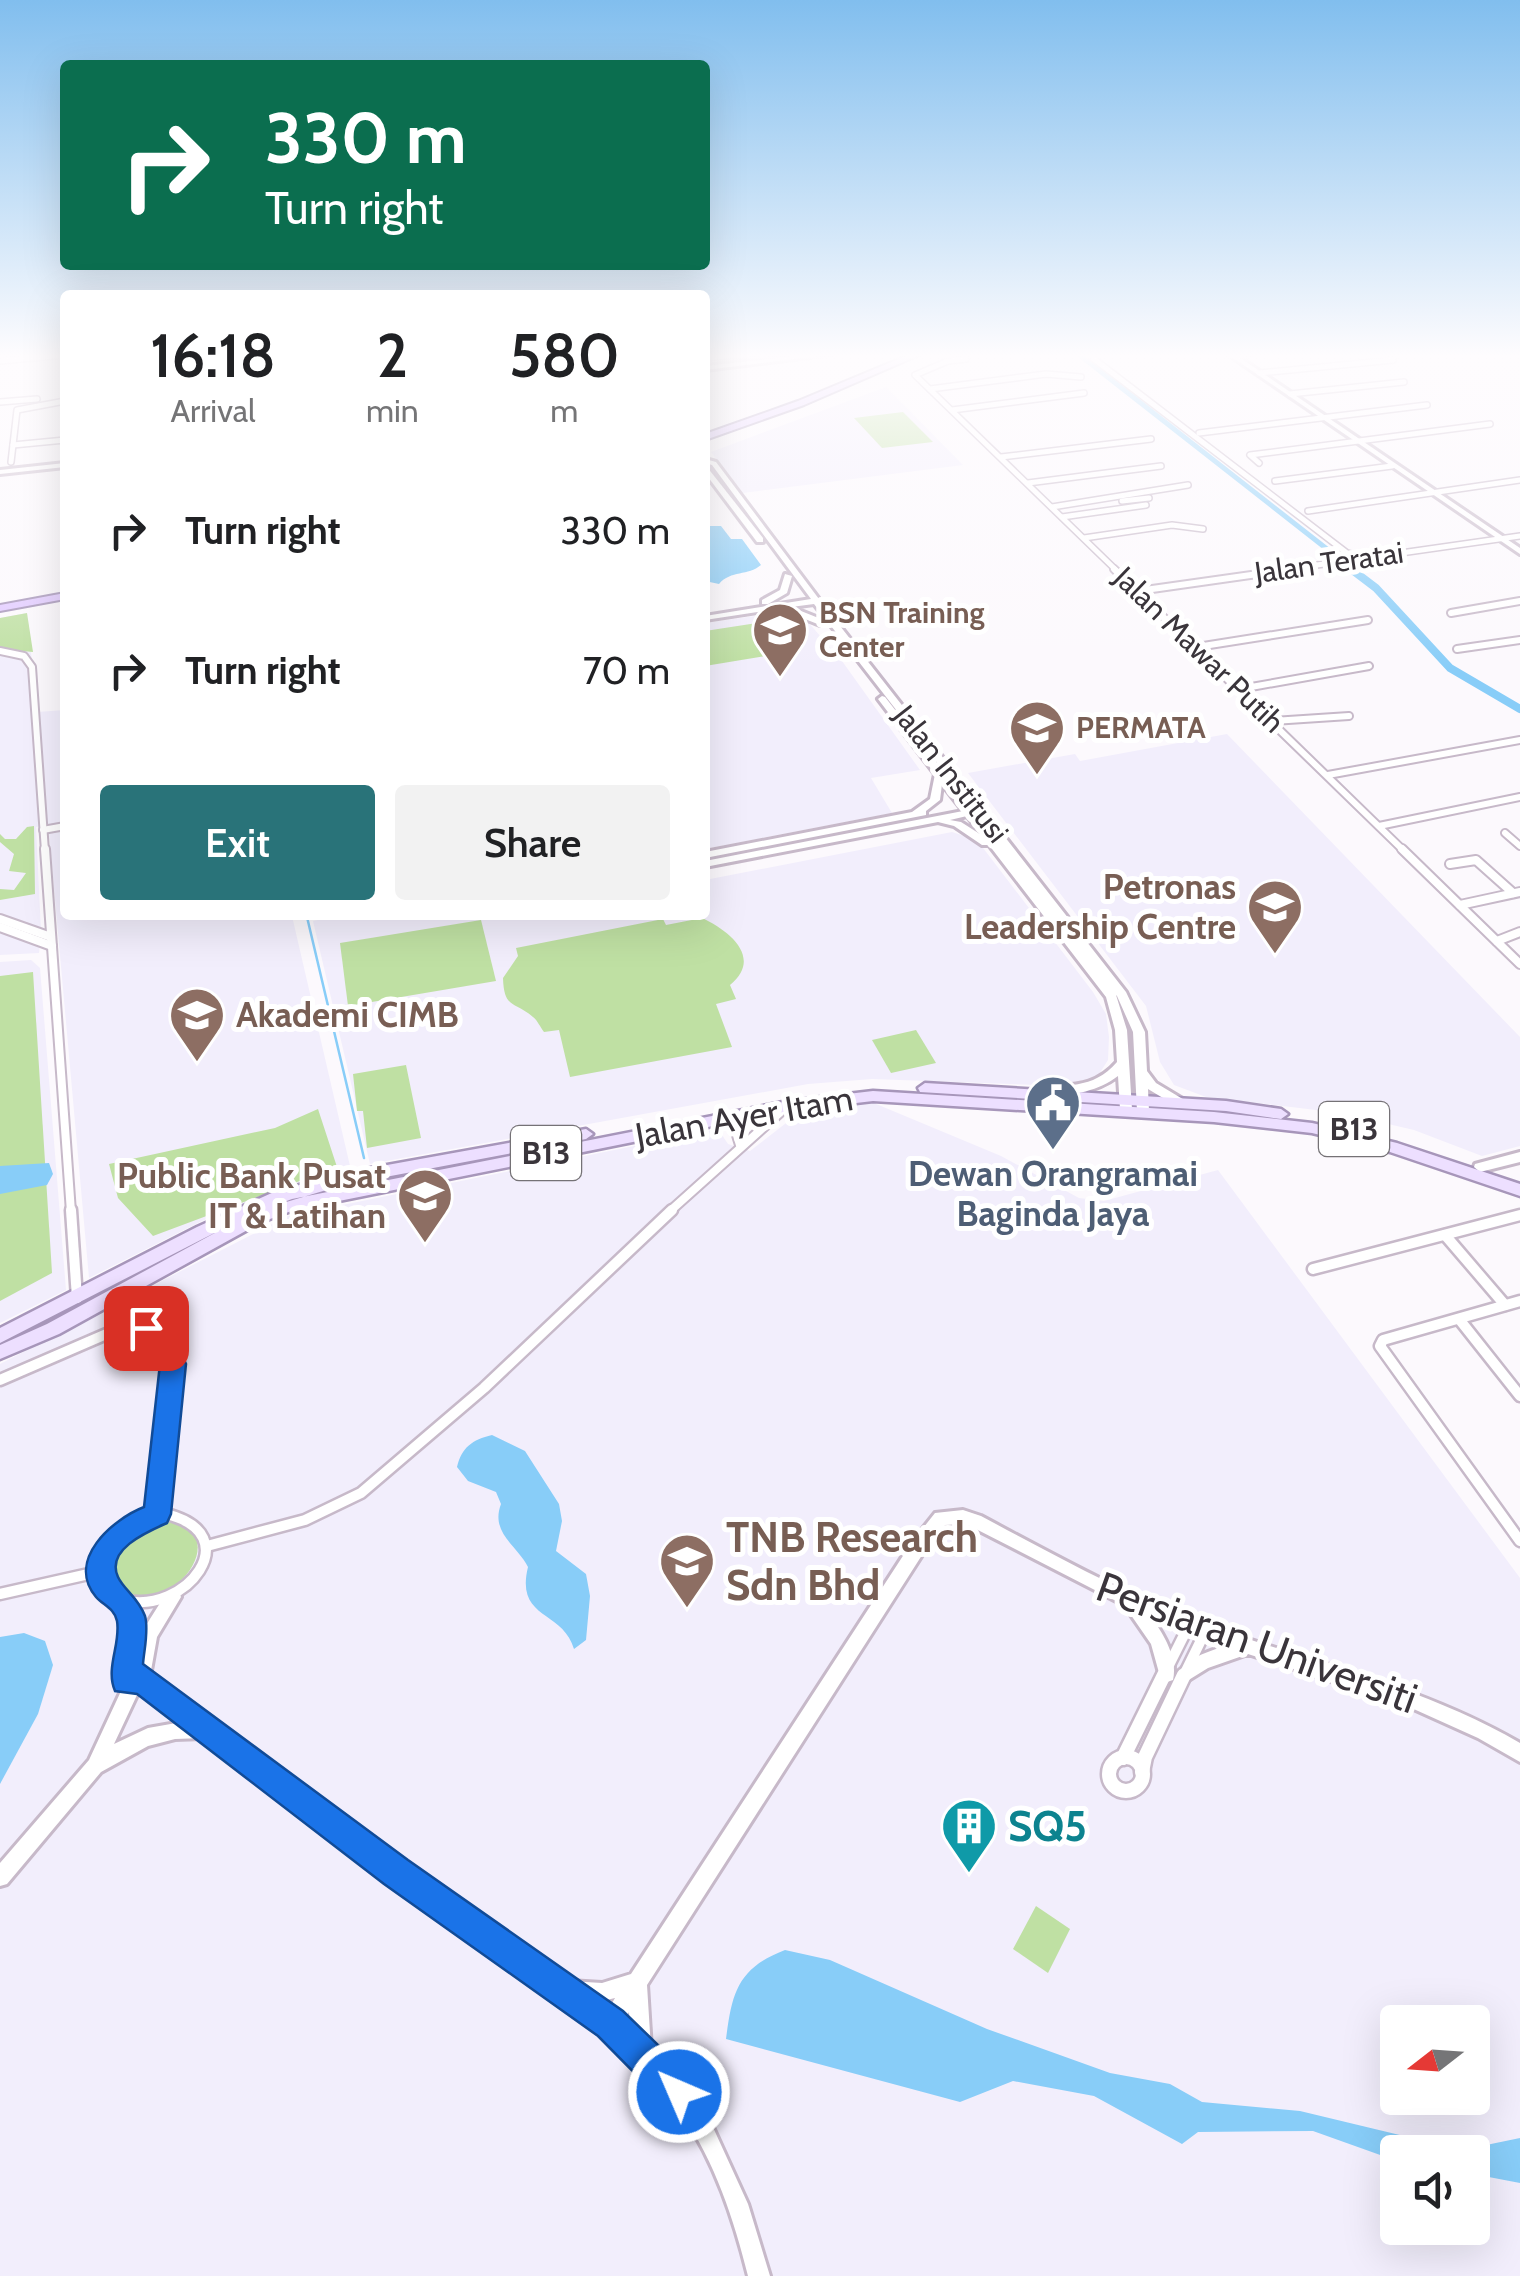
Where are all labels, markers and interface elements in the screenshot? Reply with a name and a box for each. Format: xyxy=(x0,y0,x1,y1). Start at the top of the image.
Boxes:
text: 330 m xyxy=(265,95,466,181)
icon: right xyxy=(100,100,230,230)
text: Turn right xyxy=(265,181,444,235)
text: 16:18 xyxy=(150,319,276,392)
text: 2 xyxy=(377,319,408,392)
text: 580 xyxy=(509,319,620,392)
text: Arrival xyxy=(170,391,256,430)
text: min xyxy=(366,391,419,430)
text: m xyxy=(550,391,578,430)
icon: right xyxy=(100,503,155,558)
text: Turn right xyxy=(185,507,341,554)
text: 330 m xyxy=(560,507,670,554)
street label: Jalan Teratai xyxy=(1251,534,1406,591)
street label: Jalan Mawar Putih xyxy=(1106,558,1292,740)
place label: BSN Training Center xyxy=(819,594,984,665)
school or university icon: BSN Training Center xyxy=(750,600,810,679)
icon: right xyxy=(100,643,155,698)
text: Turn right xyxy=(185,647,341,694)
text: 70 m xyxy=(583,647,670,694)
street label: Jalan Institusi xyxy=(886,697,1017,850)
school or university icon: PERMATA xyxy=(1007,698,1067,777)
place label: PERMATA xyxy=(1076,709,1206,746)
button: Exit xyxy=(100,785,375,900)
button: Share xyxy=(395,785,670,900)
place label: Petronas Leadership Centre xyxy=(964,865,1236,948)
school or university icon: Petronas Leadership Centre xyxy=(1245,877,1305,956)
school or university icon: Akademi CIMB xyxy=(167,985,227,1064)
place label: Akademi CIMB xyxy=(236,993,459,1036)
public building icon: Dewan Orangramai Baginda Jaya xyxy=(1023,1073,1083,1152)
street label: Jalan Ayer Itam xyxy=(631,1076,856,1157)
road number: B13 xyxy=(1319,1102,1389,1156)
road number: B13 xyxy=(511,1126,581,1180)
place label: Dewan Orangramai Baginda Jaya xyxy=(908,1152,1198,1235)
place label: Public Bank Pusat IT & Latihan xyxy=(117,1154,386,1237)
school or university icon: Public Bank Pusat IT & Latihan xyxy=(395,1166,455,1245)
pin xyxy=(104,1286,189,1371)
icon: arrive xyxy=(119,1301,174,1356)
place label: TNB Research Sdn Bhd xyxy=(726,1511,978,1611)
school or university icon: TNB Research Sdn Bhd xyxy=(657,1531,717,1610)
street label: Persiaran Universiti xyxy=(1090,1560,1424,1724)
building icon: SQ5 xyxy=(939,1796,999,1875)
place label: SQ5 xyxy=(1008,1800,1087,1852)
north arrow xyxy=(1380,2005,1490,2115)
map controls xyxy=(1380,2005,1490,2245)
position arrow xyxy=(627,2040,731,2144)
button: sound xyxy=(1380,2135,1490,2245)

